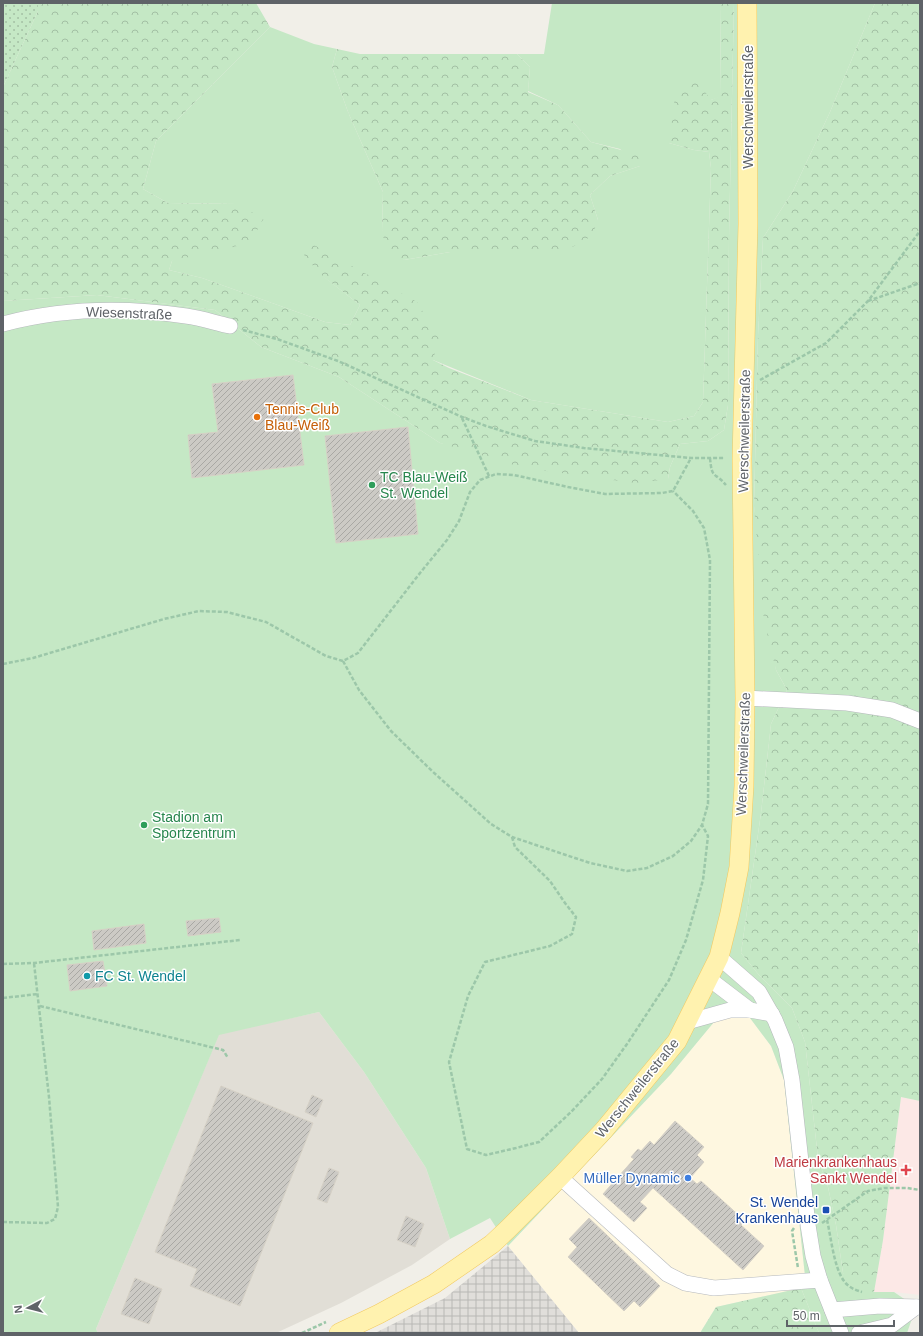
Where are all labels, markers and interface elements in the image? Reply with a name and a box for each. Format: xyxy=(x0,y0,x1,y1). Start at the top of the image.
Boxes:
street label: Werschweilerstraße xyxy=(740,45,756,169)
street label: Wiesenstraße xyxy=(86,303,173,323)
street label: Werschweilerstraße xyxy=(735,369,753,493)
place label: Tennis-Club Blau-Weiß xyxy=(265,401,339,433)
marker: Tennis-Club Blau-Weiß xyxy=(252,412,262,422)
place label: TC Blau-Weiß St. Wendel xyxy=(380,469,468,501)
marker: TC Blau-Weiß St. Wendel xyxy=(367,480,377,490)
street label: Werschweilerstraße xyxy=(733,692,753,816)
place label: Stadion am Sportzentrum xyxy=(152,809,236,841)
marker: Stadion am Sportzentrum xyxy=(139,820,149,830)
place label: FC St. Wendel xyxy=(95,968,186,984)
marker: FC St. Wendel xyxy=(82,971,92,981)
street label: Werschweilerstraße xyxy=(592,1035,682,1141)
place label: Marienkrankenhaus Sankt Wendel xyxy=(774,1154,897,1186)
marker: Marienkrankenhaus Sankt Wendel xyxy=(900,1164,912,1176)
place label: Müller Dynamic xyxy=(584,1170,680,1186)
marker: Müller Dynamic xyxy=(683,1173,693,1183)
place label: St. Wendel Krankenhaus xyxy=(735,1194,818,1226)
marker: St. Wendel Krankenhaus xyxy=(821,1205,831,1215)
north arrow xyxy=(8,1288,48,1328)
scale bar xyxy=(787,1302,894,1328)
text: N xyxy=(12,1304,25,1314)
text: 50 m xyxy=(793,1309,820,1323)

